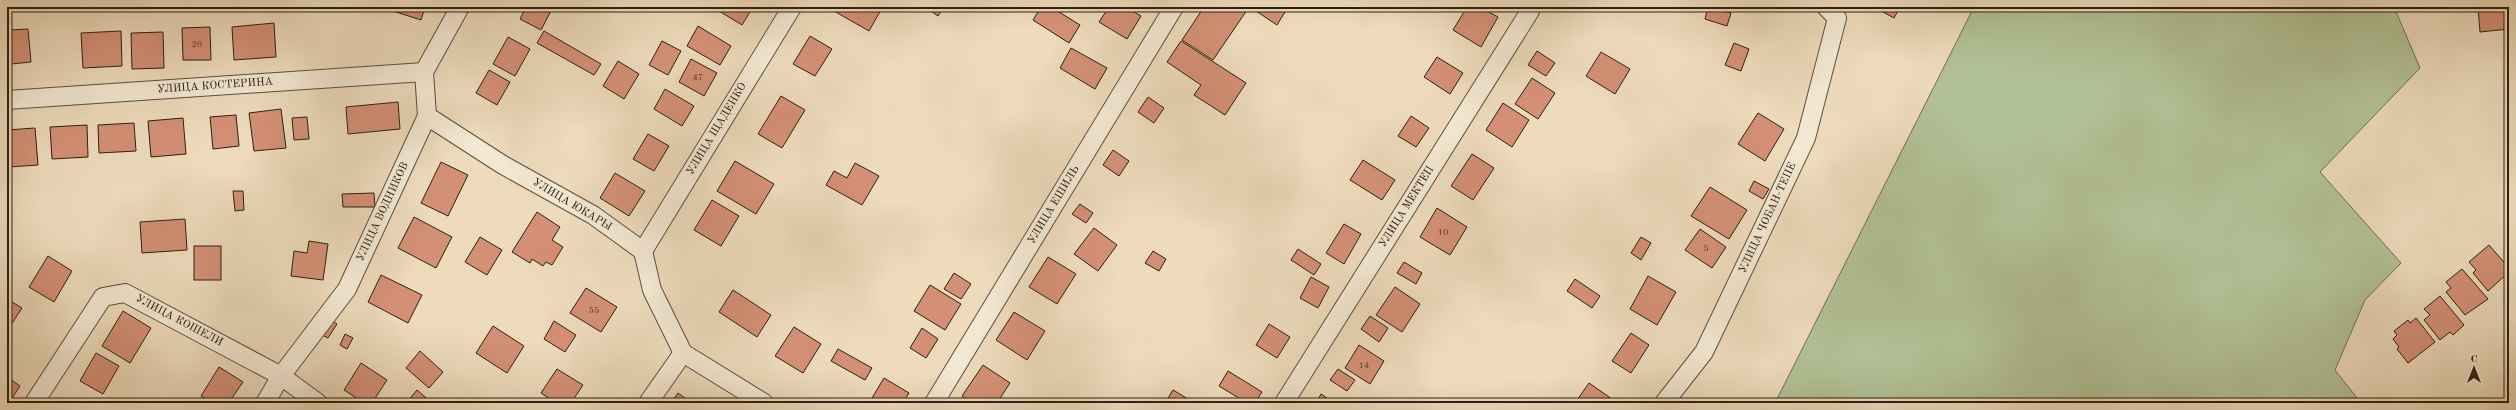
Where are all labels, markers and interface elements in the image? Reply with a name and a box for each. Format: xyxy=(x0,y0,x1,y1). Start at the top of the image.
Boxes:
house number: 20 xyxy=(192,40,202,49)
house number: 47 xyxy=(693,73,703,82)
street label: УЛИЦА КОСТЕРИНА xyxy=(157,76,274,96)
street label: УЛИЦА ЩАДЕНКО xyxy=(685,81,749,177)
street label: УЛИЦА ВОДНИКОВ xyxy=(355,161,411,263)
street label: УЛИЦА ЧОБАН-ТЕПЕ xyxy=(1737,161,1799,275)
street label: УЛИЦА ЕШИЛЬ xyxy=(1026,164,1082,246)
street label: УЛИЦА МЕКТЕП xyxy=(1377,164,1437,250)
street label: УЛИЦА ЮКАРЫ xyxy=(530,177,614,233)
house number: 10 xyxy=(1438,228,1448,237)
house number: 5 xyxy=(1703,244,1709,253)
street label: УЛИЦА КОШЕЛИ xyxy=(133,293,225,349)
house number: 55 xyxy=(589,306,599,315)
north arrow xyxy=(2454,348,2494,388)
text: С xyxy=(2470,354,2478,365)
house number: 14 xyxy=(1359,361,1369,370)

